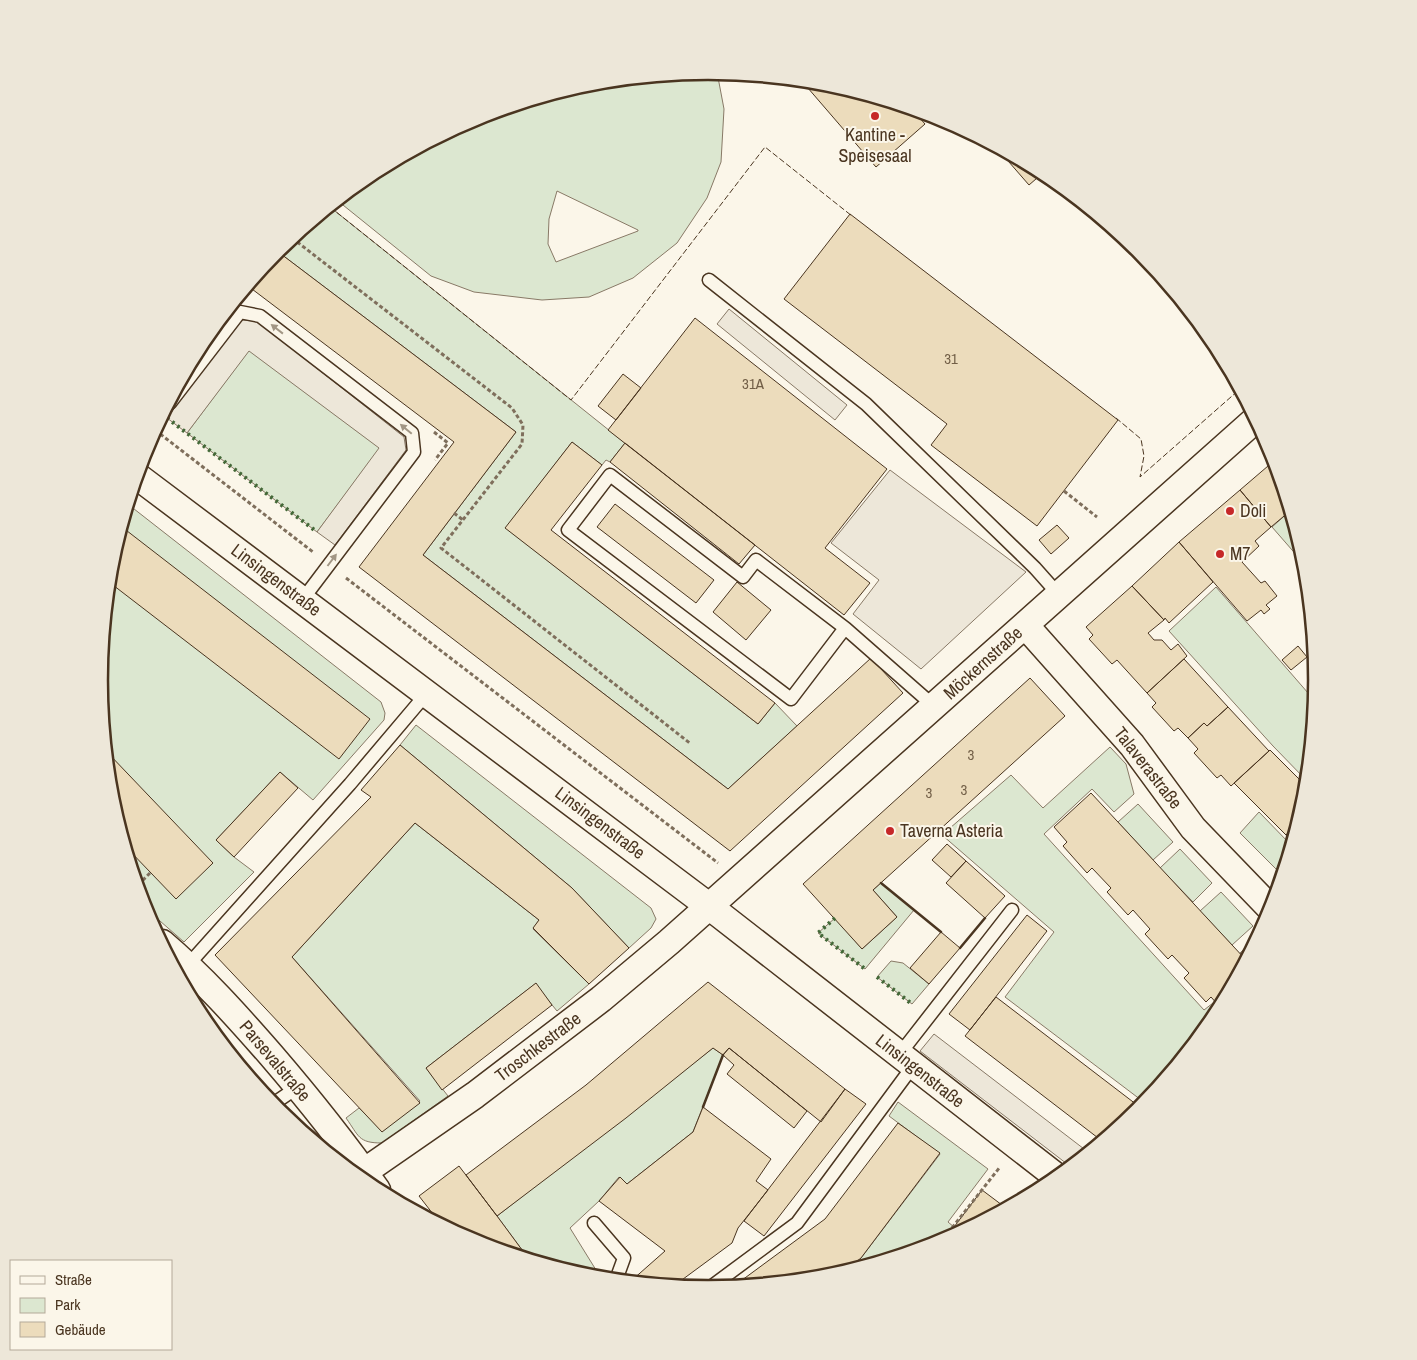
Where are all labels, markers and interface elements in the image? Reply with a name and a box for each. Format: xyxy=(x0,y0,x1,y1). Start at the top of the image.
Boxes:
marker: Kantine - Speisesaal xyxy=(869,110,881,122)
place label: Kantine - Speisesaal xyxy=(838,122,912,168)
one-way arrow xyxy=(271,324,284,335)
house number: 31 xyxy=(944,348,958,369)
house number: 31A xyxy=(742,373,765,394)
one-way arrow xyxy=(399,423,412,434)
place label: Doli xyxy=(1240,498,1266,523)
marker: Doli xyxy=(1224,505,1236,517)
street label: Linsingenstraße xyxy=(226,538,326,622)
place label: M7 xyxy=(1230,541,1251,566)
marker: M7 xyxy=(1214,548,1226,560)
one-way arrow xyxy=(327,553,337,567)
street label: Möckernstraße xyxy=(938,620,1028,705)
street label: Talaverastraße xyxy=(1108,721,1188,814)
house number: 3 xyxy=(968,744,975,765)
house number: 3 xyxy=(961,779,968,800)
street label: Linsingenstraße xyxy=(550,781,650,865)
house number: 3 xyxy=(926,782,933,803)
place label: Taverna Asteria xyxy=(900,818,1003,843)
marker: Taverna Asteria xyxy=(884,825,896,837)
street label: Troschkestraße xyxy=(489,1006,586,1087)
street label: Parsevalstraße xyxy=(234,1015,317,1107)
street label: Linsingenstraße xyxy=(871,1028,970,1113)
legend xyxy=(10,1260,172,1350)
text: Straße xyxy=(55,1269,92,1290)
text: Park xyxy=(55,1294,81,1315)
text: Gebäude xyxy=(55,1319,106,1340)

